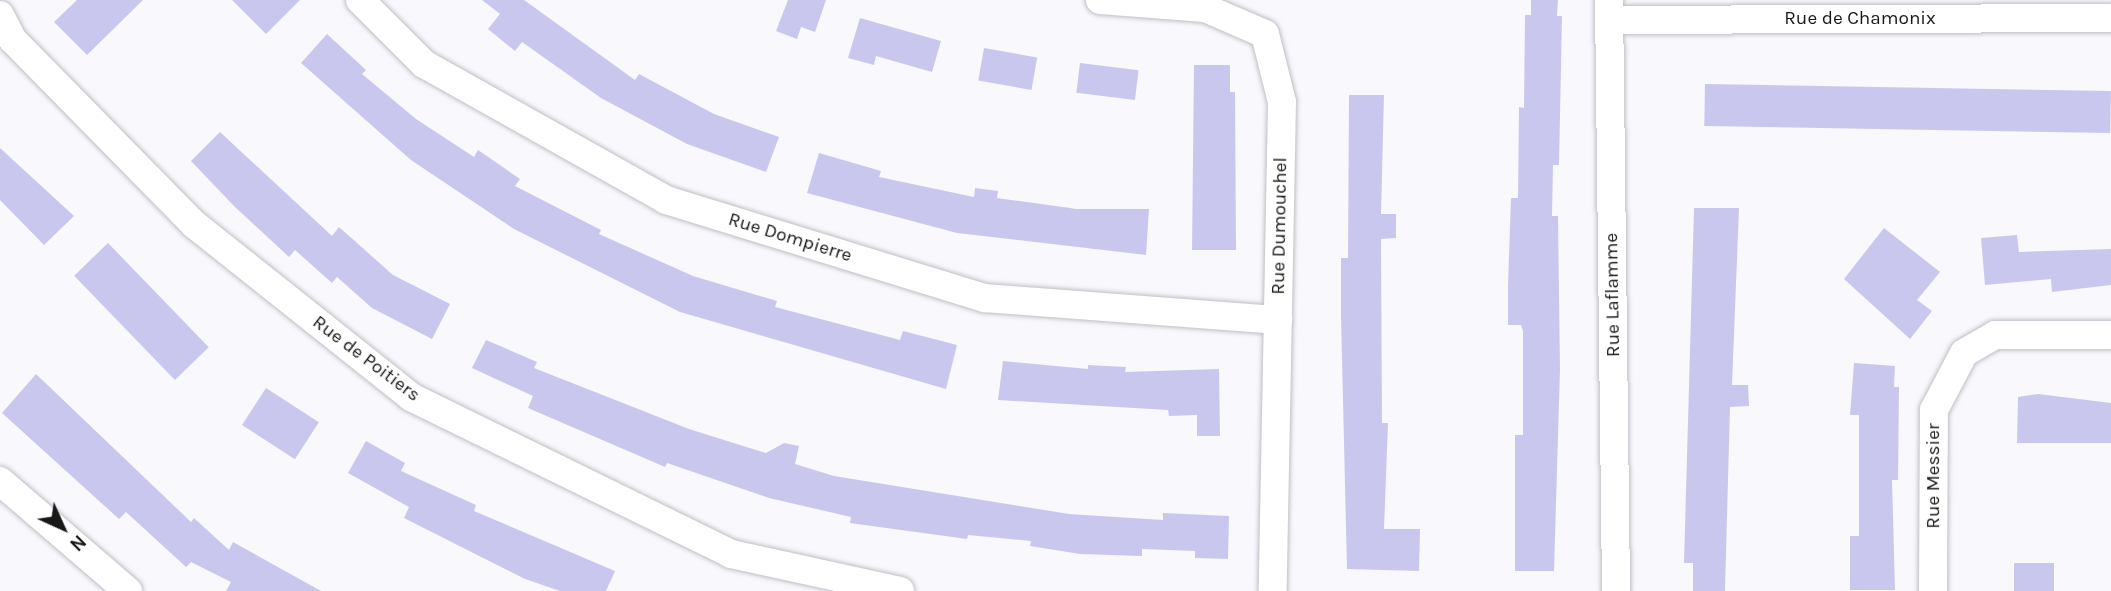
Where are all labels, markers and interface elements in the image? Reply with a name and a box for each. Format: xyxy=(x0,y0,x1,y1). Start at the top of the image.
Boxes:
street label: Rue de Chamonix xyxy=(1784,8,1936,30)
street label: Rue Dumouchel xyxy=(1267,157,1293,295)
street label: Rue Dompierre xyxy=(725,208,855,268)
street label: Rue Laflamme xyxy=(1601,233,1625,357)
street label: Rue de Poitiers xyxy=(308,311,424,407)
street label: Rue Messier xyxy=(1923,423,1945,529)
north arrow xyxy=(28,493,98,563)
text: N xyxy=(65,530,90,555)

